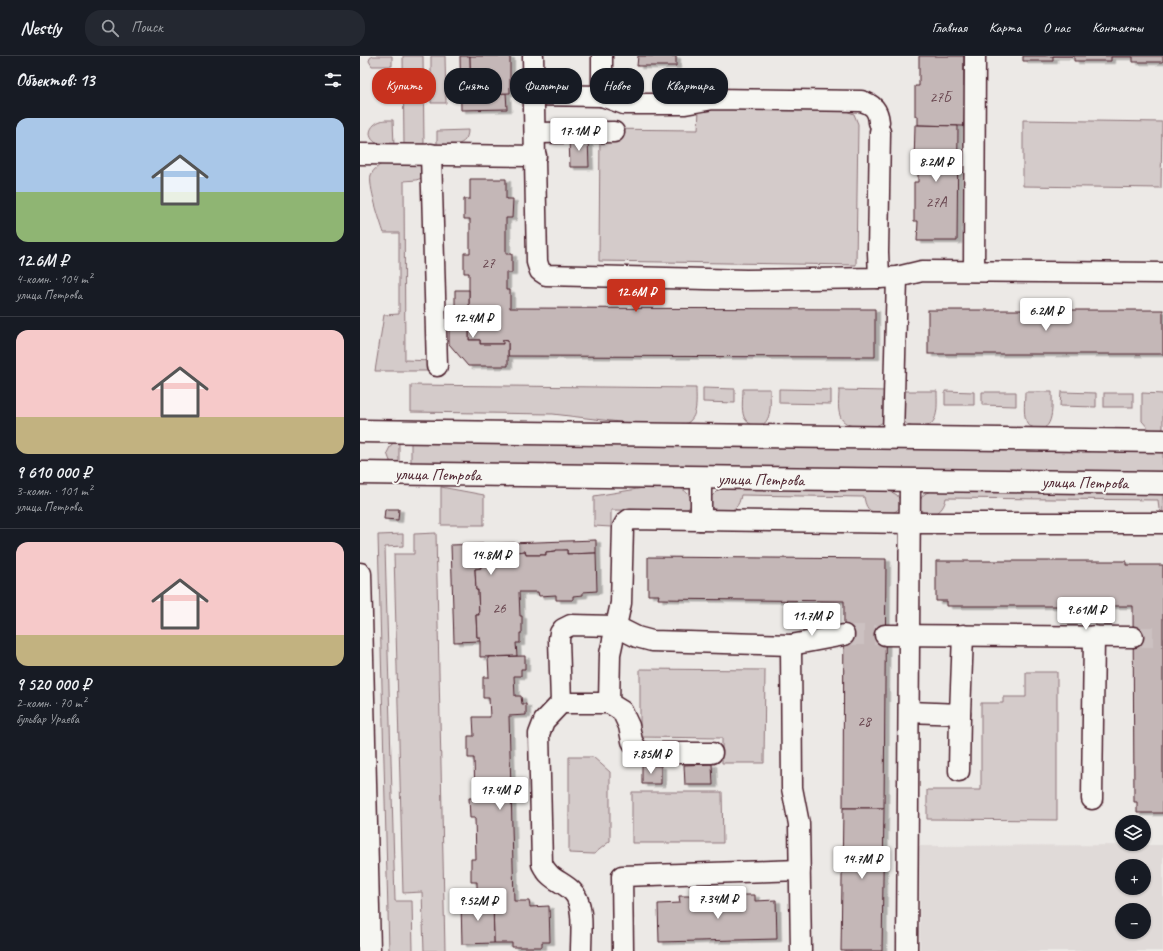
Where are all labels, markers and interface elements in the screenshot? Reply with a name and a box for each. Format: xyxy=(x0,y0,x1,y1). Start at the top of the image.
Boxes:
search box xyxy=(85,10,365,46)
text: Nestly xyxy=(20,16,61,40)
icon: search xyxy=(99,17,121,39)
text: Поиск xyxy=(131,18,163,37)
text: Главная xyxy=(932,19,967,36)
text: Карта xyxy=(989,19,1021,36)
text: О нас xyxy=(1043,19,1070,36)
text: Контакты xyxy=(1092,19,1143,36)
chip: Купить xyxy=(372,68,436,104)
chip: Снять xyxy=(444,68,502,104)
chip: Фильтры xyxy=(510,68,582,104)
chip: Новое xyxy=(590,68,644,104)
chip: Квартира xyxy=(652,68,728,104)
icon: filters xyxy=(322,69,344,91)
text: Объектов: 13 xyxy=(16,70,95,91)
house number: 27Б xyxy=(929,88,953,107)
pin: 17.1M ₽ xyxy=(542,118,616,152)
text: 17.1M ₽ xyxy=(559,123,599,139)
icon: home xyxy=(144,144,216,216)
pin: 8.2M ₽ xyxy=(903,149,969,183)
text: 8.2M ₽ xyxy=(919,154,953,170)
house number: 27А xyxy=(925,193,948,212)
text: 12.6M ₽ xyxy=(16,250,68,271)
house number: 27 xyxy=(481,254,496,273)
text: 4-комн. · 104 m² xyxy=(16,271,92,287)
pin: 12.6M ₽ xyxy=(599,279,673,313)
text: 12.6M ₽ xyxy=(616,284,656,300)
text: улица Петрова xyxy=(16,287,82,303)
pin: 6.2M ₽ xyxy=(1013,298,1079,332)
text: 6.2M ₽ xyxy=(1029,303,1063,319)
pin: 12.4M ₽ xyxy=(436,305,510,339)
text: 12.4M ₽ xyxy=(453,310,493,326)
icon: home xyxy=(144,356,216,428)
text: 9 610 000 ₽ xyxy=(16,462,91,483)
street label: улица Петрова xyxy=(394,463,483,486)
street label: улица Петрова xyxy=(717,468,806,491)
street label: улица Петрова xyxy=(1041,471,1130,494)
text: 3-комн. · 101 m² xyxy=(16,483,92,499)
text: улица Петрова xyxy=(16,499,82,515)
pin: 14.8M ₽ xyxy=(454,542,528,576)
text: 14.8M ₽ xyxy=(471,547,511,563)
icon: home xyxy=(144,568,216,640)
pin: 9.61M ₽ xyxy=(1049,597,1123,631)
house number: 26 xyxy=(492,599,507,618)
text: 9.61M ₽ xyxy=(1066,602,1106,618)
pin: 11.7M ₽ xyxy=(775,603,849,637)
text: 11.7M ₽ xyxy=(792,608,832,624)
text: 9 520 000 ₽ xyxy=(16,674,90,695)
text: 2-комн. · 70 m² xyxy=(16,695,86,711)
text: бульвар Ураева xyxy=(16,711,79,727)
house number: 28 xyxy=(857,712,872,731)
pin: 7.85M ₽ xyxy=(614,741,688,775)
text: 7.85M ₽ xyxy=(631,746,671,762)
pin: 17.4M ₽ xyxy=(463,777,537,811)
text: 17.4M ₽ xyxy=(480,782,520,798)
map controls xyxy=(1115,815,1151,939)
button: layers xyxy=(1115,815,1151,851)
pin: 14.7M ₽ xyxy=(825,846,899,880)
text: 14.7M ₽ xyxy=(842,851,882,867)
button: + xyxy=(1115,859,1151,895)
pin: 7.34M ₽ xyxy=(681,886,755,920)
pin: 9.52M ₽ xyxy=(441,888,515,922)
text: 7.34M ₽ xyxy=(698,891,738,907)
text: 9.52M ₽ xyxy=(458,893,498,909)
button: − xyxy=(1115,903,1151,939)

